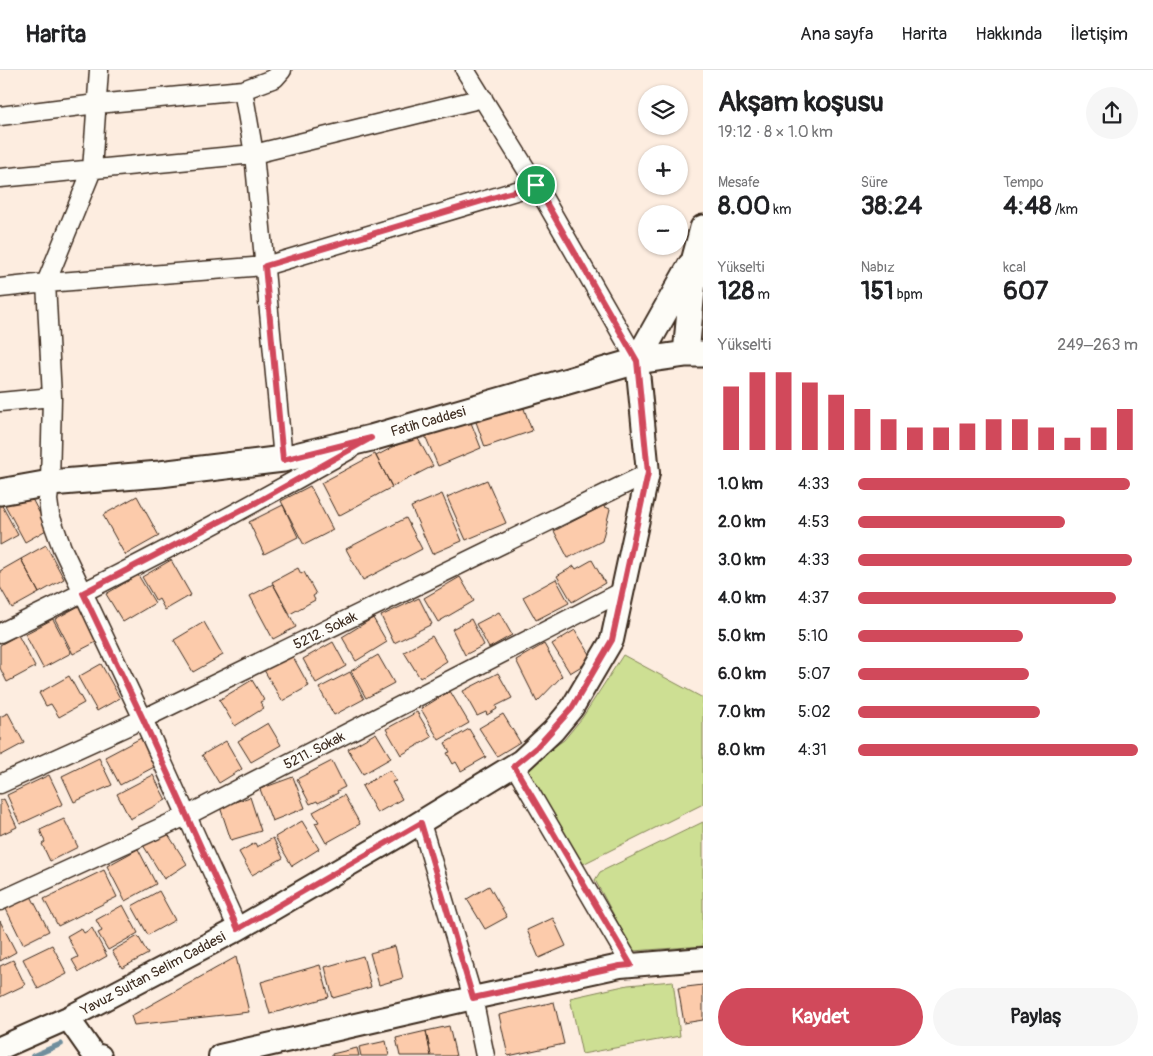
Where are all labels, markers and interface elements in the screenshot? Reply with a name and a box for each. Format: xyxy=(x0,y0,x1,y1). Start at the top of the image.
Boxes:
text: Harita xyxy=(25,20,86,49)
text: Ana sayfa xyxy=(800,23,873,46)
text: Harita xyxy=(901,23,947,46)
text: Hakkında xyxy=(975,23,1042,46)
text: İletişim xyxy=(1070,23,1128,46)
map controls xyxy=(638,85,688,255)
button: layers xyxy=(638,85,688,135)
text: Akşam koşusu xyxy=(718,85,884,120)
button: share xyxy=(1086,87,1138,139)
text: 19:12 · 8 × 1.0 km xyxy=(718,122,833,142)
button: + xyxy=(638,145,688,195)
pin xyxy=(515,164,557,206)
icon: arrive xyxy=(522,171,550,199)
text: Mesafe xyxy=(718,174,760,191)
text: Süre xyxy=(861,174,888,191)
text: Tempo xyxy=(1003,174,1044,191)
text: 8.00 xyxy=(718,191,770,222)
text: 38:24 xyxy=(861,191,922,222)
text: 4:48 xyxy=(1003,191,1052,222)
text: km xyxy=(770,201,792,218)
text: /km xyxy=(1052,201,1078,218)
button: − xyxy=(638,205,688,255)
text: Yükselti xyxy=(718,259,765,276)
text: Nabız xyxy=(861,259,895,276)
text: kcal xyxy=(1003,259,1026,276)
text: 128 xyxy=(718,276,754,307)
text: 151 xyxy=(861,276,894,307)
text: 607 xyxy=(1003,276,1048,307)
text: m xyxy=(754,286,770,303)
text: bpm xyxy=(894,286,923,303)
text: Yükselti xyxy=(718,335,771,355)
text: 249–263 m xyxy=(1057,335,1138,355)
street label: Fatih Caddesi xyxy=(389,403,468,440)
text: 1.0 km xyxy=(718,474,763,494)
text: 4:33 xyxy=(798,474,829,494)
text: 2.0 km xyxy=(718,512,766,532)
text: 4:53 xyxy=(798,512,829,532)
text: 3.0 km xyxy=(718,550,766,570)
text: 4:33 xyxy=(798,550,829,570)
text: 4.0 km xyxy=(718,588,766,608)
text: 4:37 xyxy=(798,588,829,608)
street label: 5212. Sokak xyxy=(291,608,360,653)
text: 5.0 km xyxy=(718,626,765,646)
text: 5:10 xyxy=(798,626,828,646)
text: 6.0 km xyxy=(718,664,766,684)
text: 5:07 xyxy=(798,664,830,684)
text: 7.0 km xyxy=(718,702,765,722)
text: 5:02 xyxy=(798,702,831,722)
street label: 5211. Sokak xyxy=(281,728,348,773)
text: 8.0 km xyxy=(718,740,765,760)
text: 4:31 xyxy=(798,740,827,760)
street label: Yavuz Sultan Selim Caddesi xyxy=(77,928,228,1019)
button: Kaydet xyxy=(718,988,923,1046)
button: Paylaş xyxy=(933,988,1138,1046)

